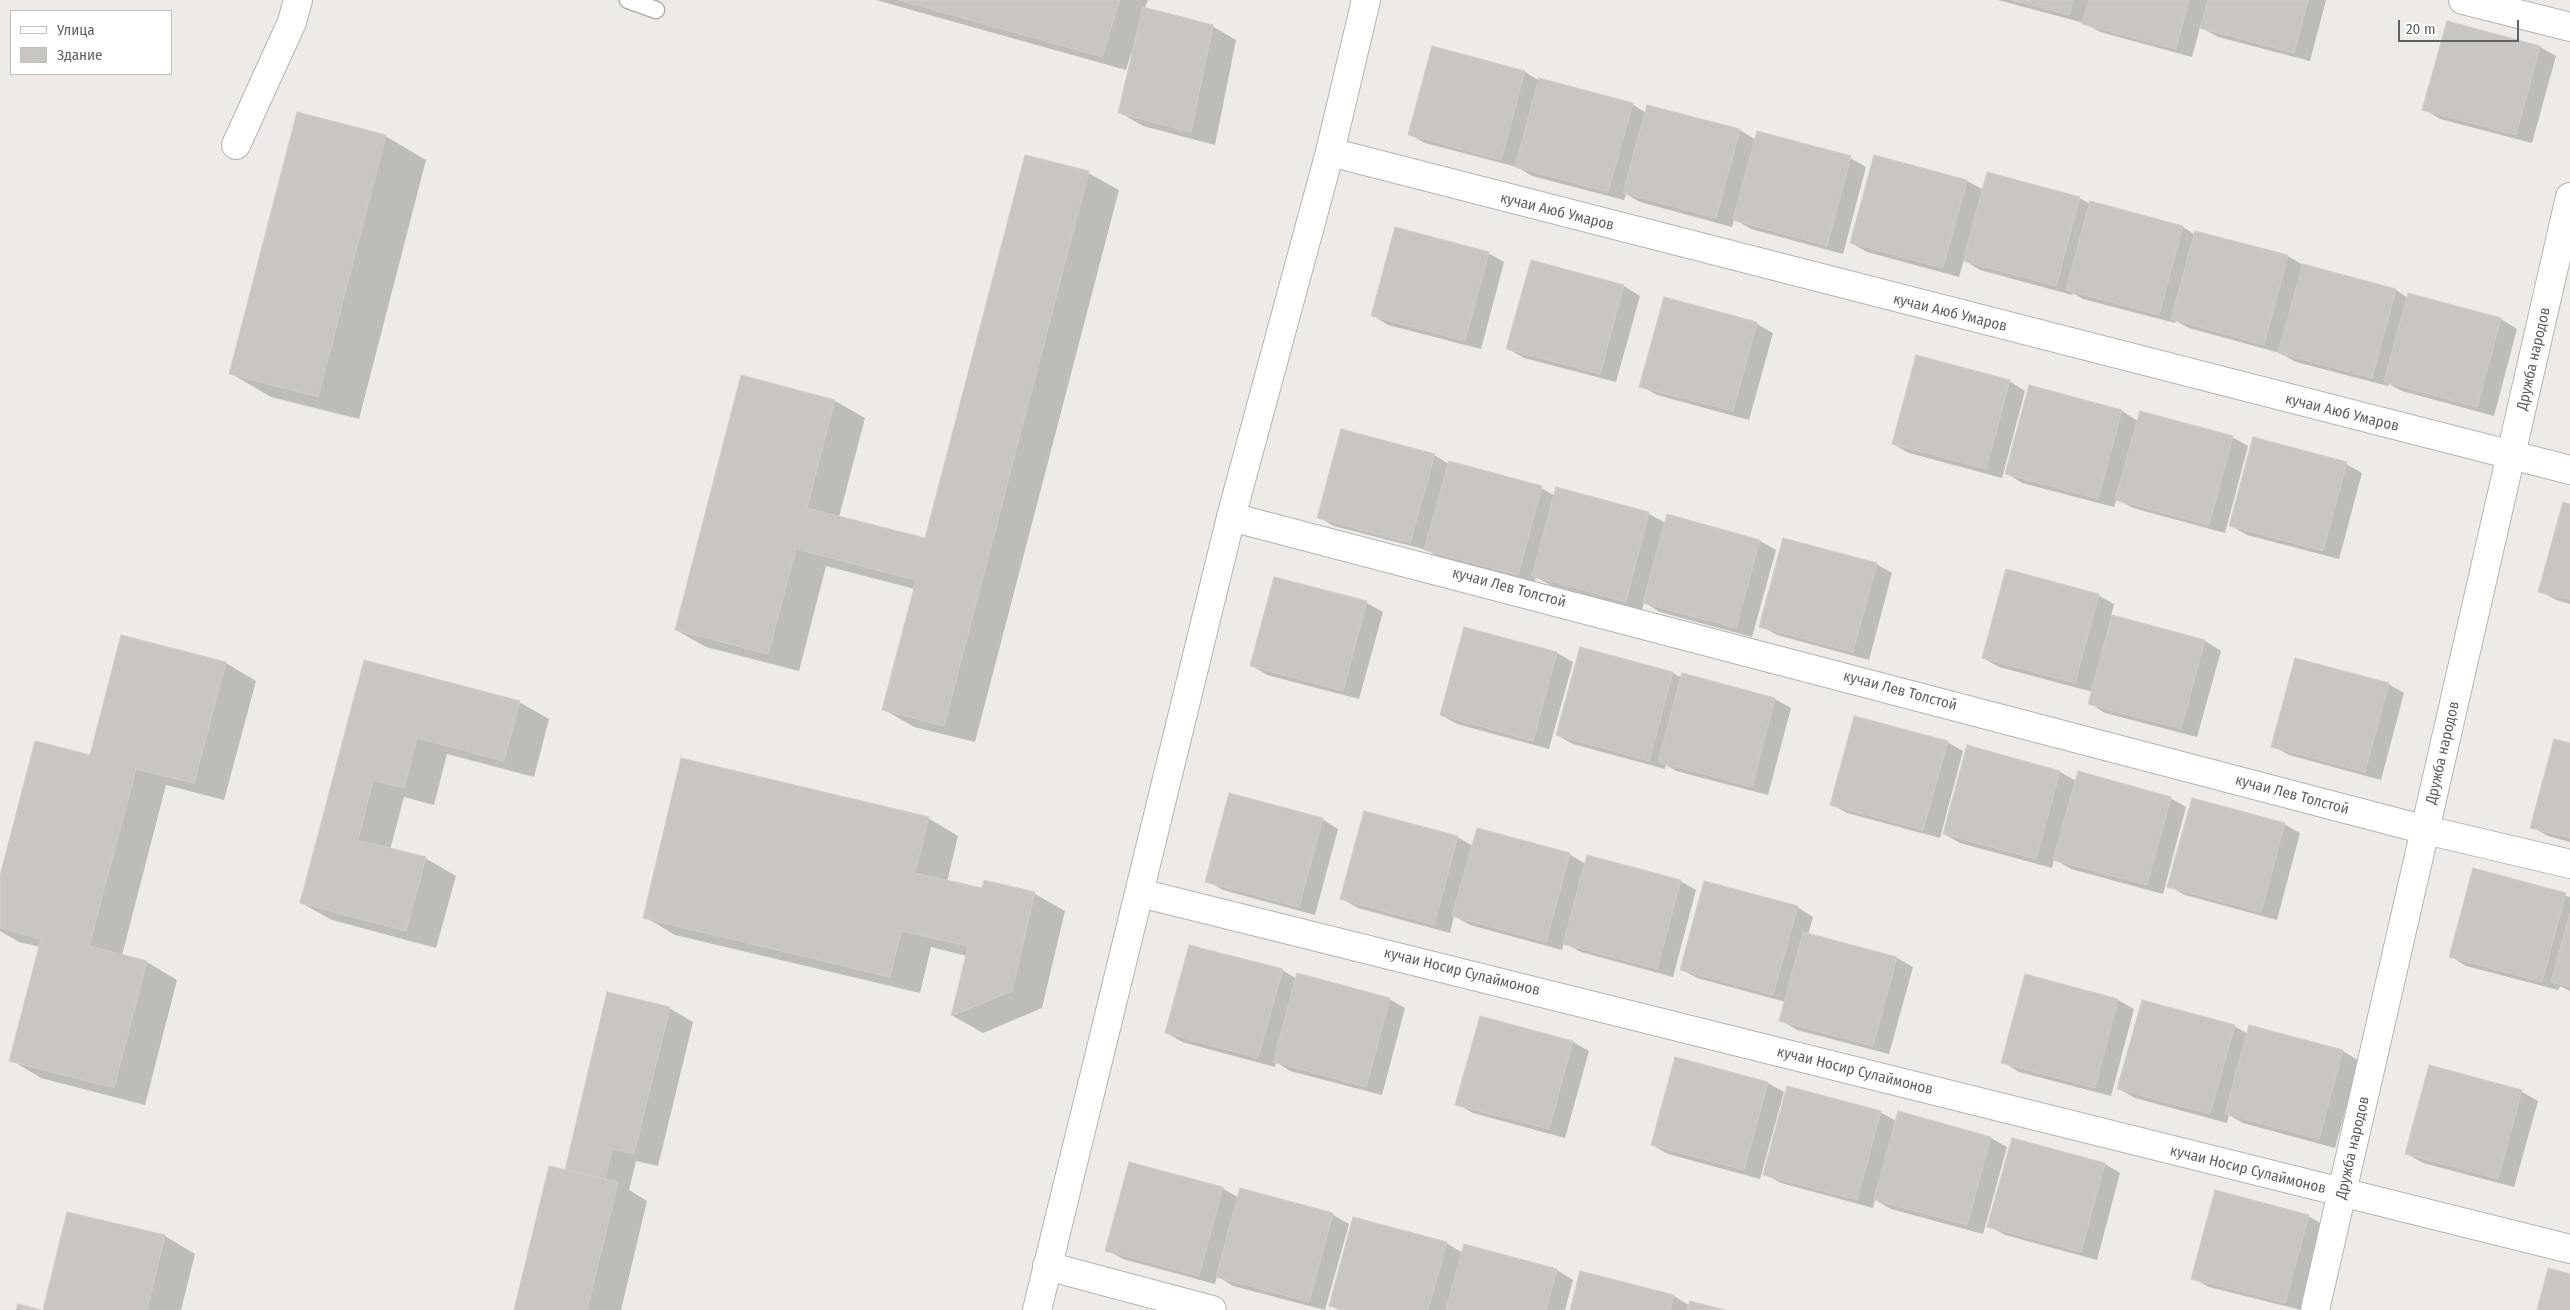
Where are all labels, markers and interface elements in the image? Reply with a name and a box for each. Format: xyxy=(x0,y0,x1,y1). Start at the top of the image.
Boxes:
legend xyxy=(10,10,172,75)
scale bar xyxy=(2400,10,2521,42)
text: 20 m xyxy=(2406,20,2436,38)
text: Улица xyxy=(57,21,95,39)
text: Здание xyxy=(57,46,103,64)
street label: кучаи Аюб Умаров xyxy=(1498,189,1616,235)
street label: кучаи Аюб Умаров xyxy=(1891,290,2009,336)
street label: Дружба народов xyxy=(2513,306,2555,412)
street label: кучаи Аюб Умаров xyxy=(2283,390,2401,436)
street label: кучаи Лев Толстой xyxy=(1450,564,1568,612)
street label: кучаи Лев Толстой xyxy=(1841,667,1959,715)
street label: Дружба народов xyxy=(2422,700,2464,806)
street label: кучаи Лев Толстой xyxy=(2233,771,2351,819)
street label: кучаи Носир Сулаймонов xyxy=(1382,944,1542,1000)
street label: кучаи Носир Сулаймонов xyxy=(1775,1043,1935,1099)
street label: Дружба народов xyxy=(2332,1095,2374,1201)
street label: кучаи Носир Сулаймонов xyxy=(2168,1142,2328,1198)

